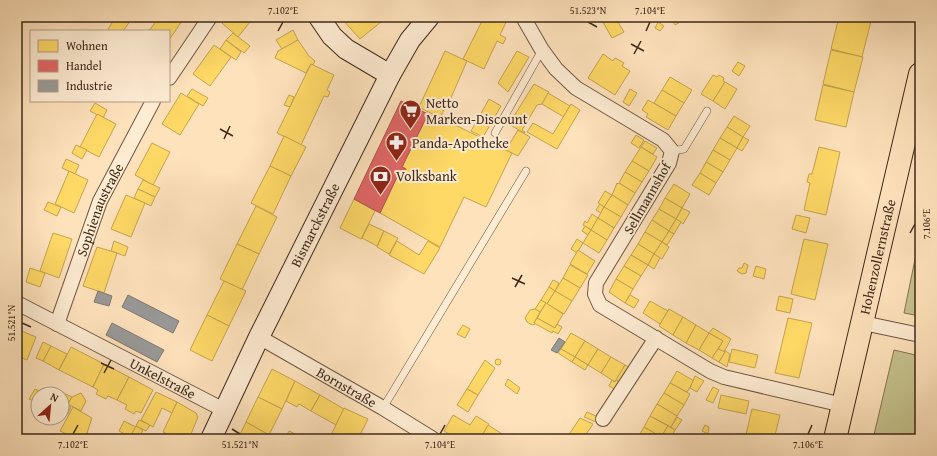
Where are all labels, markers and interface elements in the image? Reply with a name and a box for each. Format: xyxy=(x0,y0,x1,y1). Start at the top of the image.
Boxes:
text: 7.102°E xyxy=(268,3,298,18)
text: 51.523°N xyxy=(570,3,607,18)
text: 7.104°E xyxy=(635,3,665,18)
legend xyxy=(30,30,170,102)
text: Wohnen xyxy=(66,37,108,54)
text: Handel xyxy=(66,57,102,74)
text: Industrie xyxy=(66,77,113,94)
place label: Netto Marken-Discount xyxy=(426,93,528,129)
supermarket icon: Netto Marken-Discount xyxy=(398,98,424,131)
pharmacy icon: Panda-Apotheke xyxy=(383,130,409,163)
place label: Panda-Apotheke xyxy=(412,133,509,153)
street label: Sellmannshof xyxy=(618,157,676,238)
street label: Sophienaustraße xyxy=(71,159,128,259)
bank icon: Volksbank xyxy=(368,163,394,196)
place label: Volksbank xyxy=(396,166,458,186)
street label: Bismarckstraße xyxy=(286,179,345,270)
street label: Hohenzollernstraße xyxy=(854,197,901,316)
text: 7.106°E xyxy=(919,209,934,239)
text: 51.521°N xyxy=(4,304,19,341)
street label: Unkelstraße xyxy=(126,353,200,404)
street label: Bornstraße xyxy=(313,362,381,413)
north arrow xyxy=(30,386,70,426)
text: N xyxy=(48,388,62,406)
text: 7.102°E xyxy=(58,437,88,452)
text: 51.521°N xyxy=(222,437,259,452)
text: 7.104°E xyxy=(425,437,455,452)
text: 7.106°E xyxy=(793,437,823,452)

